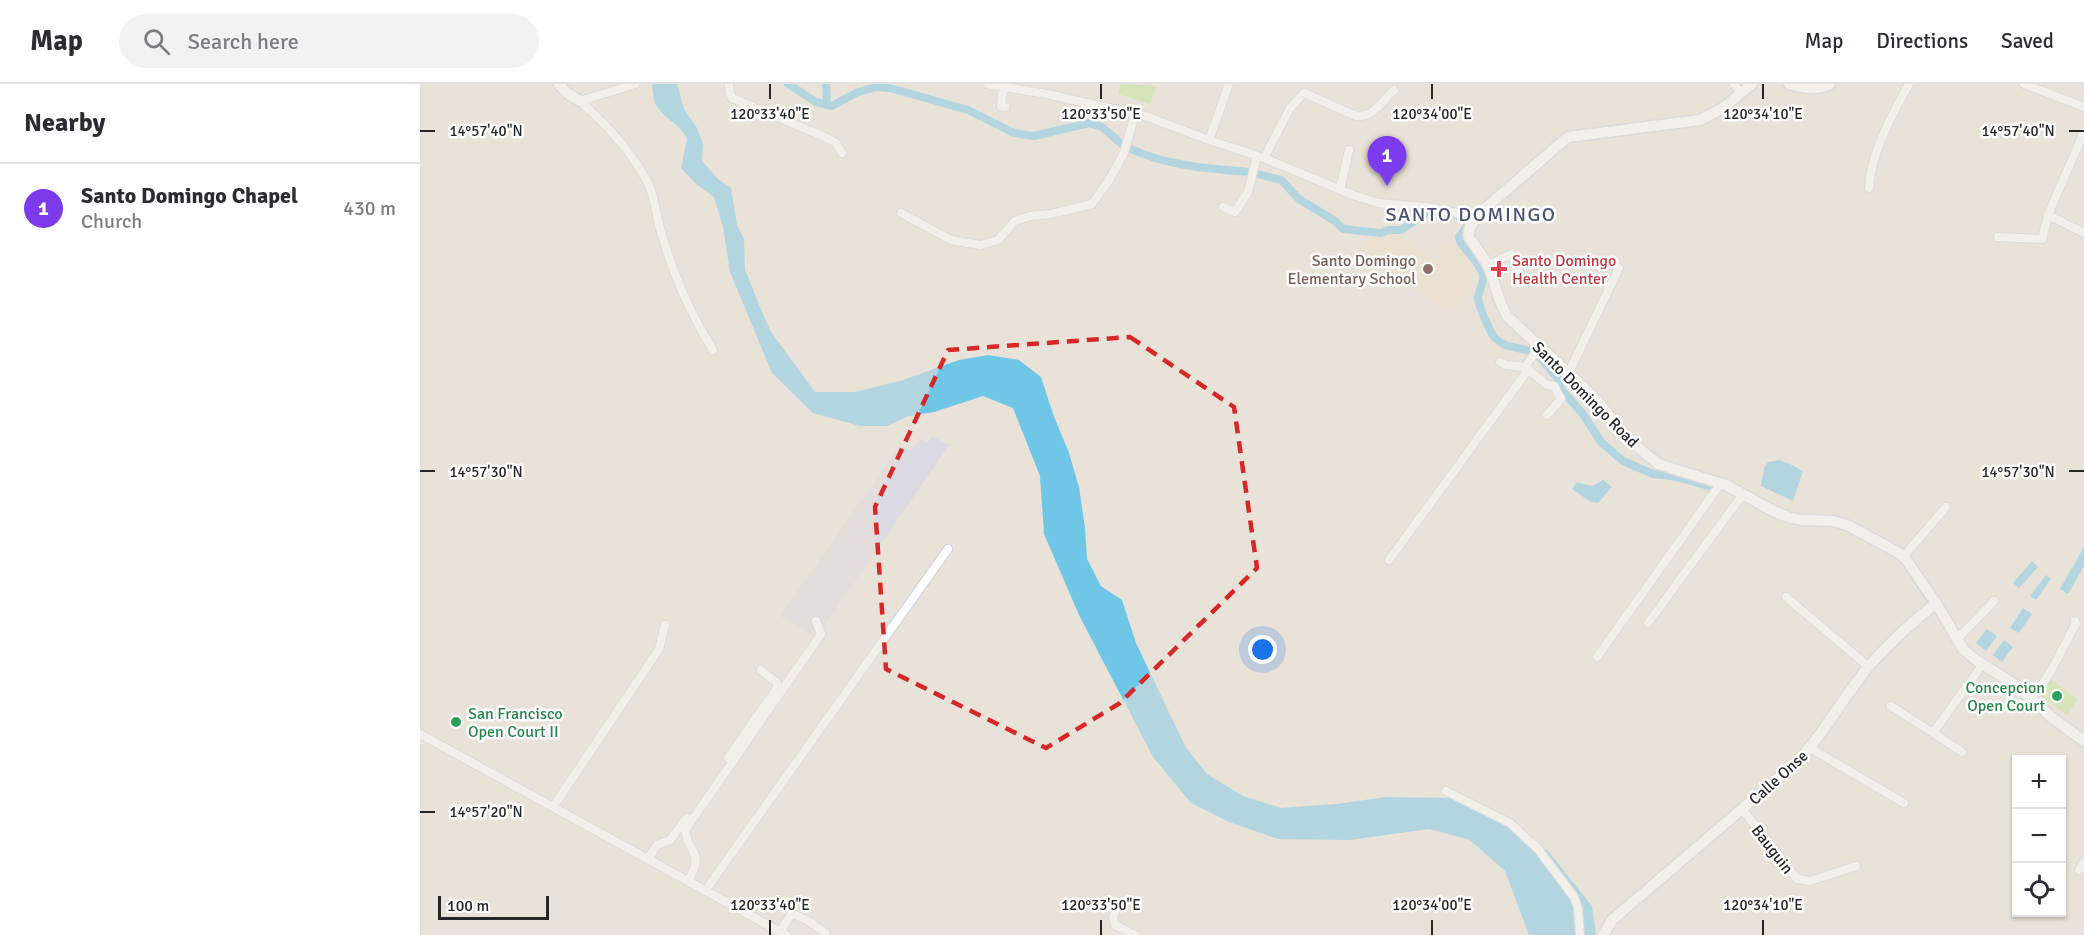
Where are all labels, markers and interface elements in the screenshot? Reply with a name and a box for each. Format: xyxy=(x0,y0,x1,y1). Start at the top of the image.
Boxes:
search box xyxy=(119,14,539,68)
text: Map xyxy=(30,24,83,58)
icon: search xyxy=(140,25,173,58)
text: Search here xyxy=(188,28,299,55)
text: Map xyxy=(1805,28,1843,54)
text: Directions xyxy=(1876,28,1968,54)
text: Saved xyxy=(2001,28,2054,54)
text: 120°33'40"E xyxy=(730,105,810,123)
text: 120°33'50"E xyxy=(1061,105,1141,123)
text: 120°34'00"E xyxy=(1392,105,1472,123)
text: 120°34'10"E xyxy=(1723,105,1803,123)
text: Nearby xyxy=(24,107,105,139)
text: 14°57'40"N xyxy=(449,122,523,140)
text: 14°57'40"N xyxy=(1981,122,2055,140)
pin: 1 xyxy=(1368,136,1406,186)
text: Santo Domingo Chapel xyxy=(81,182,298,209)
text: 1 xyxy=(38,196,49,221)
text: 430 m xyxy=(343,196,396,221)
district label: SANTO DOMINGO xyxy=(1385,202,1557,227)
text: Church xyxy=(81,209,142,234)
place label: Santo Domingo Elementary School xyxy=(1287,251,1416,289)
place label: Santo Domingo Health Center xyxy=(1512,251,1616,289)
marker: Santo Domingo Health Center xyxy=(1490,260,1508,278)
marker: Santo Domingo Elementary School xyxy=(1421,262,1435,276)
street label: Santo Domingo Road xyxy=(1528,337,1643,452)
text: 14°57'30"N xyxy=(449,463,523,481)
text: 14°57'30"N xyxy=(1981,463,2055,481)
your location xyxy=(1248,635,1277,664)
place label: Concepcion Open Court xyxy=(1965,678,2045,716)
marker: Concepcion Open Court xyxy=(2050,689,2064,703)
place label: San Francisco Open Court II xyxy=(468,704,563,742)
marker: San Francisco Open Court II xyxy=(449,715,463,729)
street label: Calle Onse xyxy=(1745,746,1812,809)
map controls xyxy=(2012,755,2066,917)
button: + xyxy=(2012,755,2066,809)
text: 14°57'20"N xyxy=(449,803,523,821)
button: − xyxy=(2012,809,2066,863)
street label: Bauguin xyxy=(1747,821,1798,878)
button: locate xyxy=(2012,863,2066,917)
scale bar xyxy=(438,893,549,920)
text: 100 m xyxy=(447,896,489,916)
text: 120°33'40"E xyxy=(730,896,810,914)
text: 120°33'50"E xyxy=(1061,896,1141,914)
text: 120°34'00"E xyxy=(1392,896,1472,914)
text: 120°34'10"E xyxy=(1723,896,1803,914)

